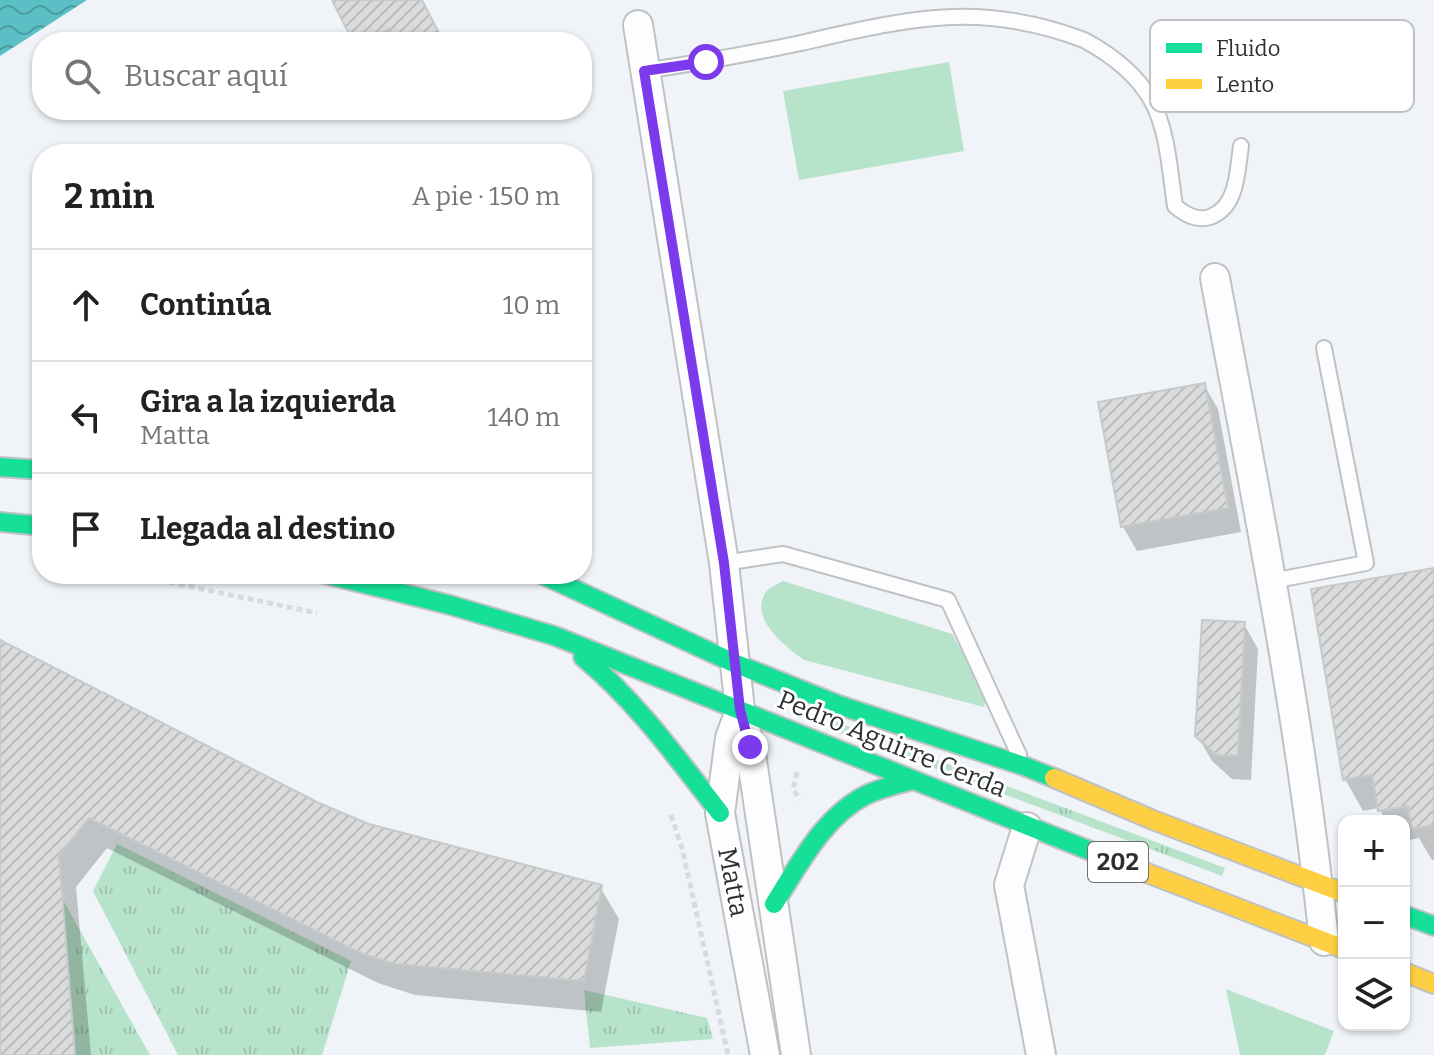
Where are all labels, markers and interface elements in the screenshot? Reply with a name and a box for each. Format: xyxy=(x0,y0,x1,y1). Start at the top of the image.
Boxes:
legend xyxy=(1150,20,1414,112)
search box xyxy=(32,32,592,120)
text: Fluido xyxy=(1216,35,1280,62)
route start xyxy=(688,44,724,80)
icon: search xyxy=(60,54,104,98)
text: Buscar aquí xyxy=(124,58,288,94)
text: Lento xyxy=(1216,71,1274,98)
text: 2 min xyxy=(64,176,154,217)
text: A pie · 150 m xyxy=(412,181,560,212)
icon: ahead xyxy=(64,283,108,327)
text: Continúa xyxy=(140,287,271,323)
text: 10 m xyxy=(503,290,560,321)
text: Gira a la izquierda xyxy=(140,384,396,420)
icon: left xyxy=(64,395,108,439)
text: 140 m xyxy=(488,402,560,433)
text: Matta xyxy=(140,420,210,451)
icon: arrive xyxy=(64,507,108,551)
text: Llegada al destino xyxy=(140,511,395,547)
street label: Pedro Aguirre Cerda xyxy=(773,684,1011,804)
route end xyxy=(732,729,768,765)
map controls xyxy=(1338,815,1410,1031)
button: + xyxy=(1338,815,1410,887)
road number: 202 xyxy=(1088,842,1148,882)
street label: Matta xyxy=(711,845,755,919)
button: − xyxy=(1338,887,1410,959)
button: layers xyxy=(1338,959,1410,1031)

